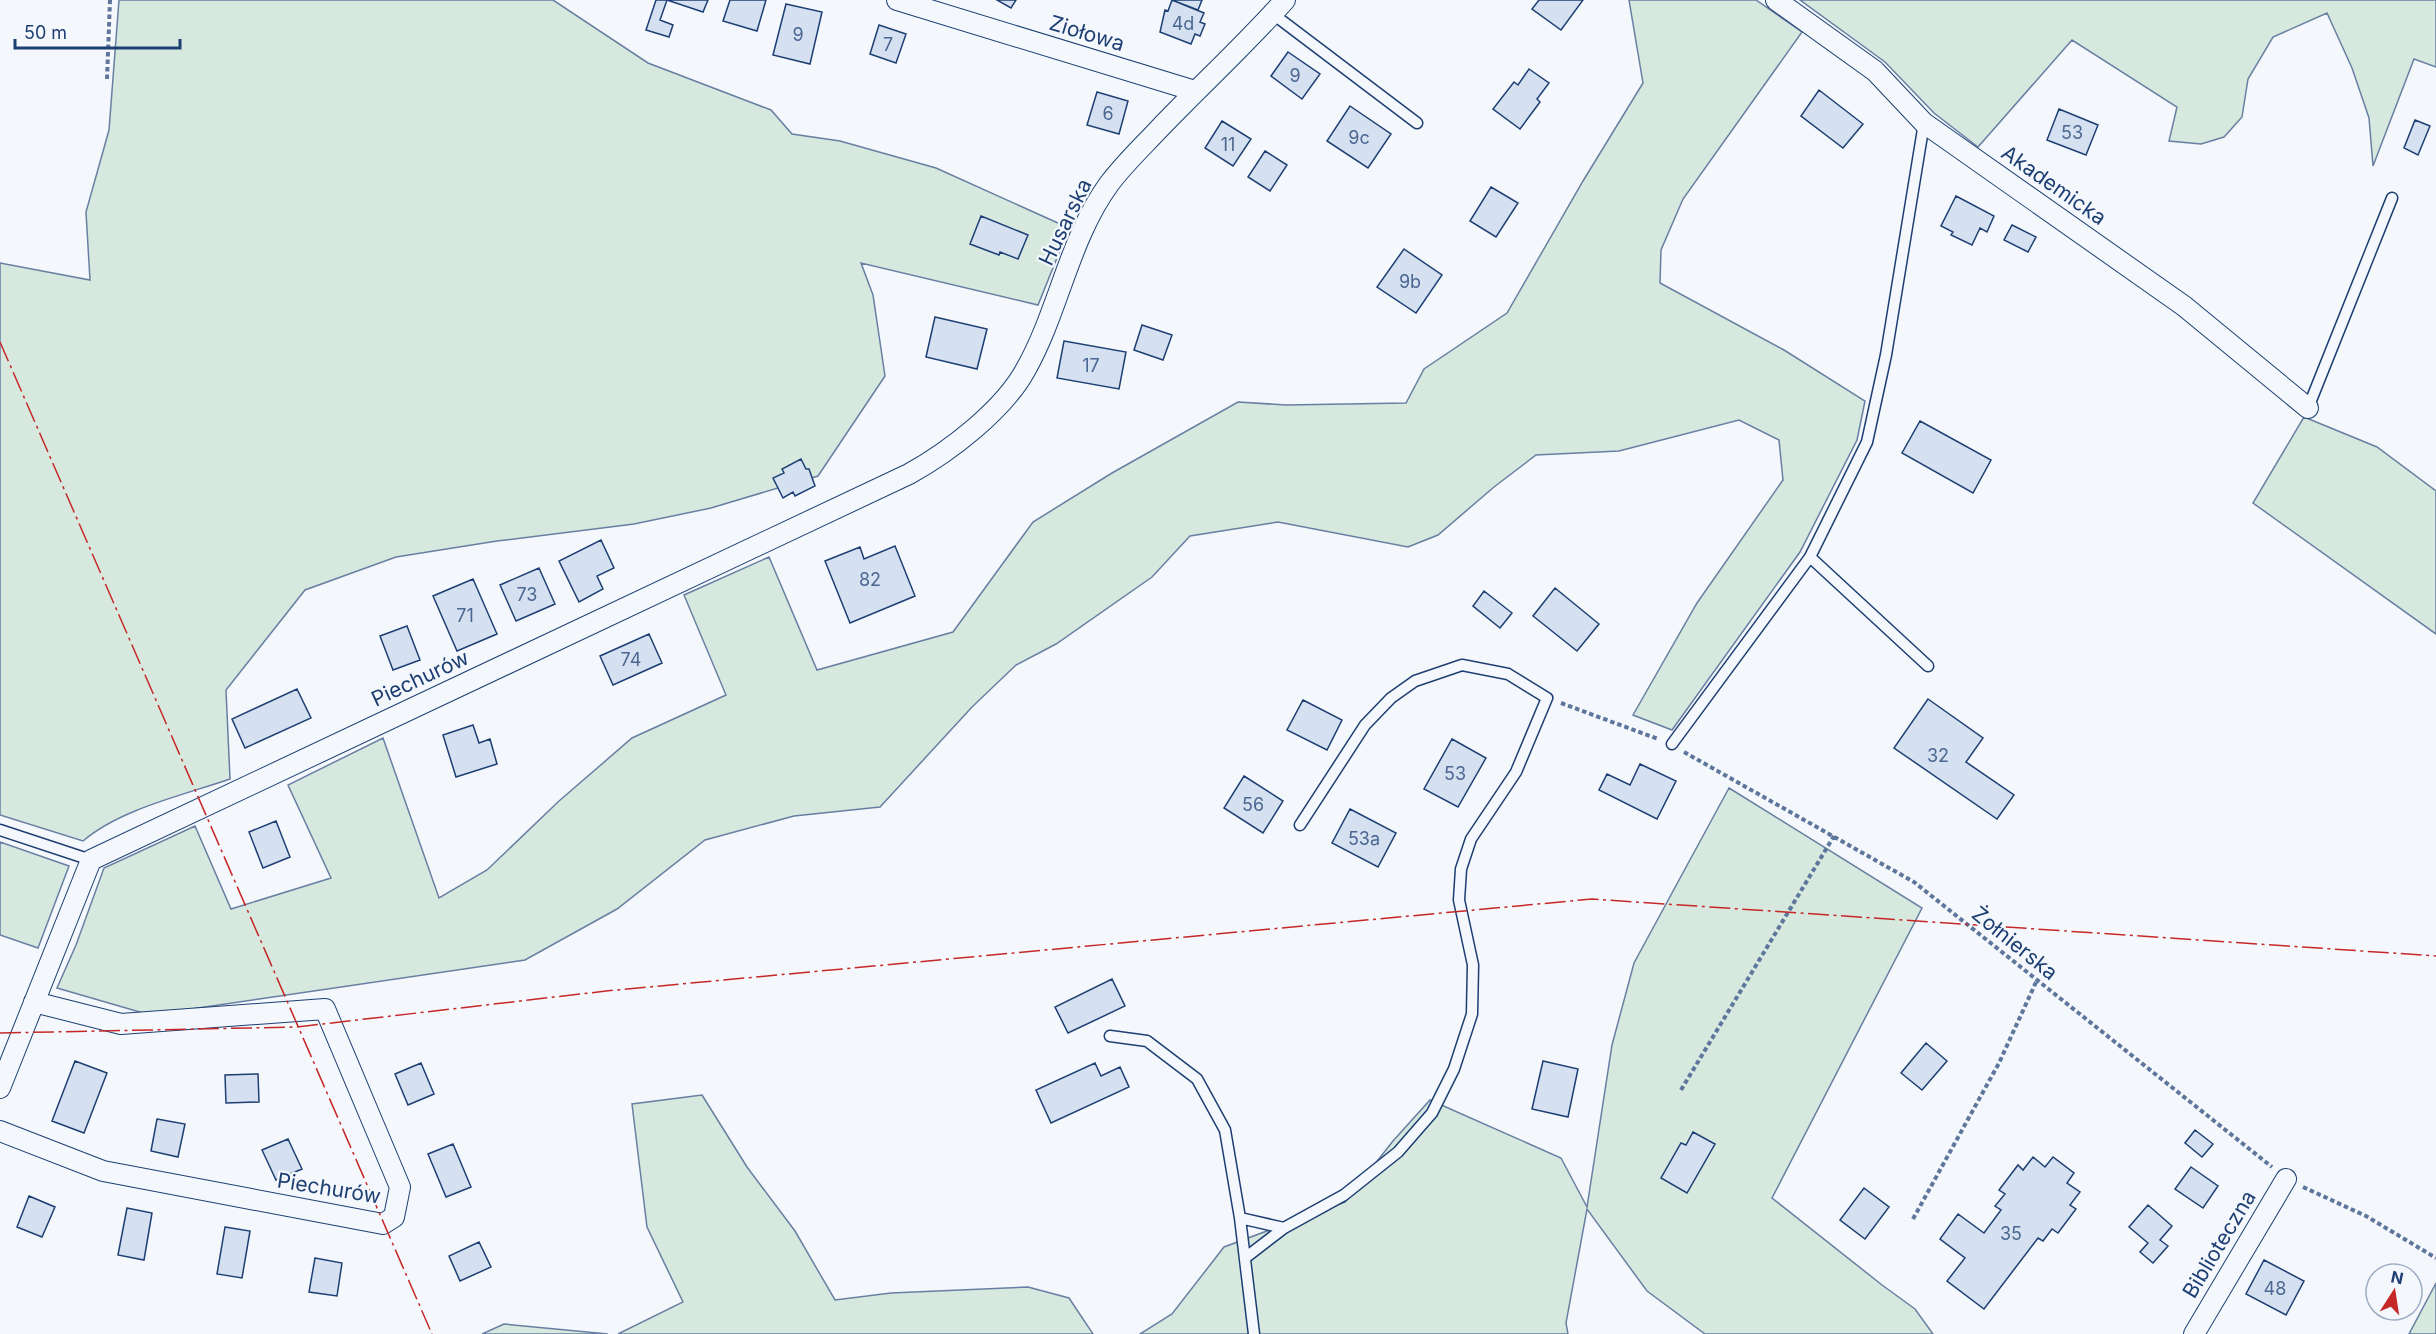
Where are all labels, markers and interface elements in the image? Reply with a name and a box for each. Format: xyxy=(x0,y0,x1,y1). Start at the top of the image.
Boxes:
street label: Ziołowa xyxy=(1046,10,1128,56)
scale bar xyxy=(15,12,180,50)
house number: 4d xyxy=(1172,13,1194,34)
text: 50 m xyxy=(24,22,67,43)
house number: 9 xyxy=(792,24,804,45)
house number: 7 xyxy=(883,34,893,55)
house number: 9 xyxy=(1289,65,1301,86)
house number: 6 xyxy=(1102,103,1114,124)
house number: 53 xyxy=(2061,122,2083,143)
house number: 9c xyxy=(1348,127,1370,148)
house number: 11 xyxy=(1221,134,1235,155)
street label: Akademicka xyxy=(1997,140,2111,230)
street label: Husarska xyxy=(1033,175,1097,269)
house number: 9b xyxy=(1399,271,1421,292)
house number: 17 xyxy=(1082,355,1100,376)
house number: 82 xyxy=(859,569,881,590)
house number: 73 xyxy=(516,584,538,605)
house number: 71 xyxy=(456,605,474,626)
street label: Piechurów xyxy=(367,645,473,711)
house number: 74 xyxy=(621,649,641,670)
house number: 32 xyxy=(1927,745,1949,766)
house number: 53 xyxy=(1444,763,1466,784)
house number: 56 xyxy=(1242,794,1264,815)
house number: 53a xyxy=(1348,828,1380,849)
street label: Żołnierska xyxy=(1967,900,2063,985)
street label: Piechurów xyxy=(275,1167,383,1209)
street label: Biblioteczna xyxy=(2177,1186,2261,1302)
house number: 35 xyxy=(2000,1223,2022,1244)
north arrow xyxy=(2364,1262,2424,1322)
text: N xyxy=(2389,1266,2405,1288)
house number: 48 xyxy=(2264,1278,2286,1299)

